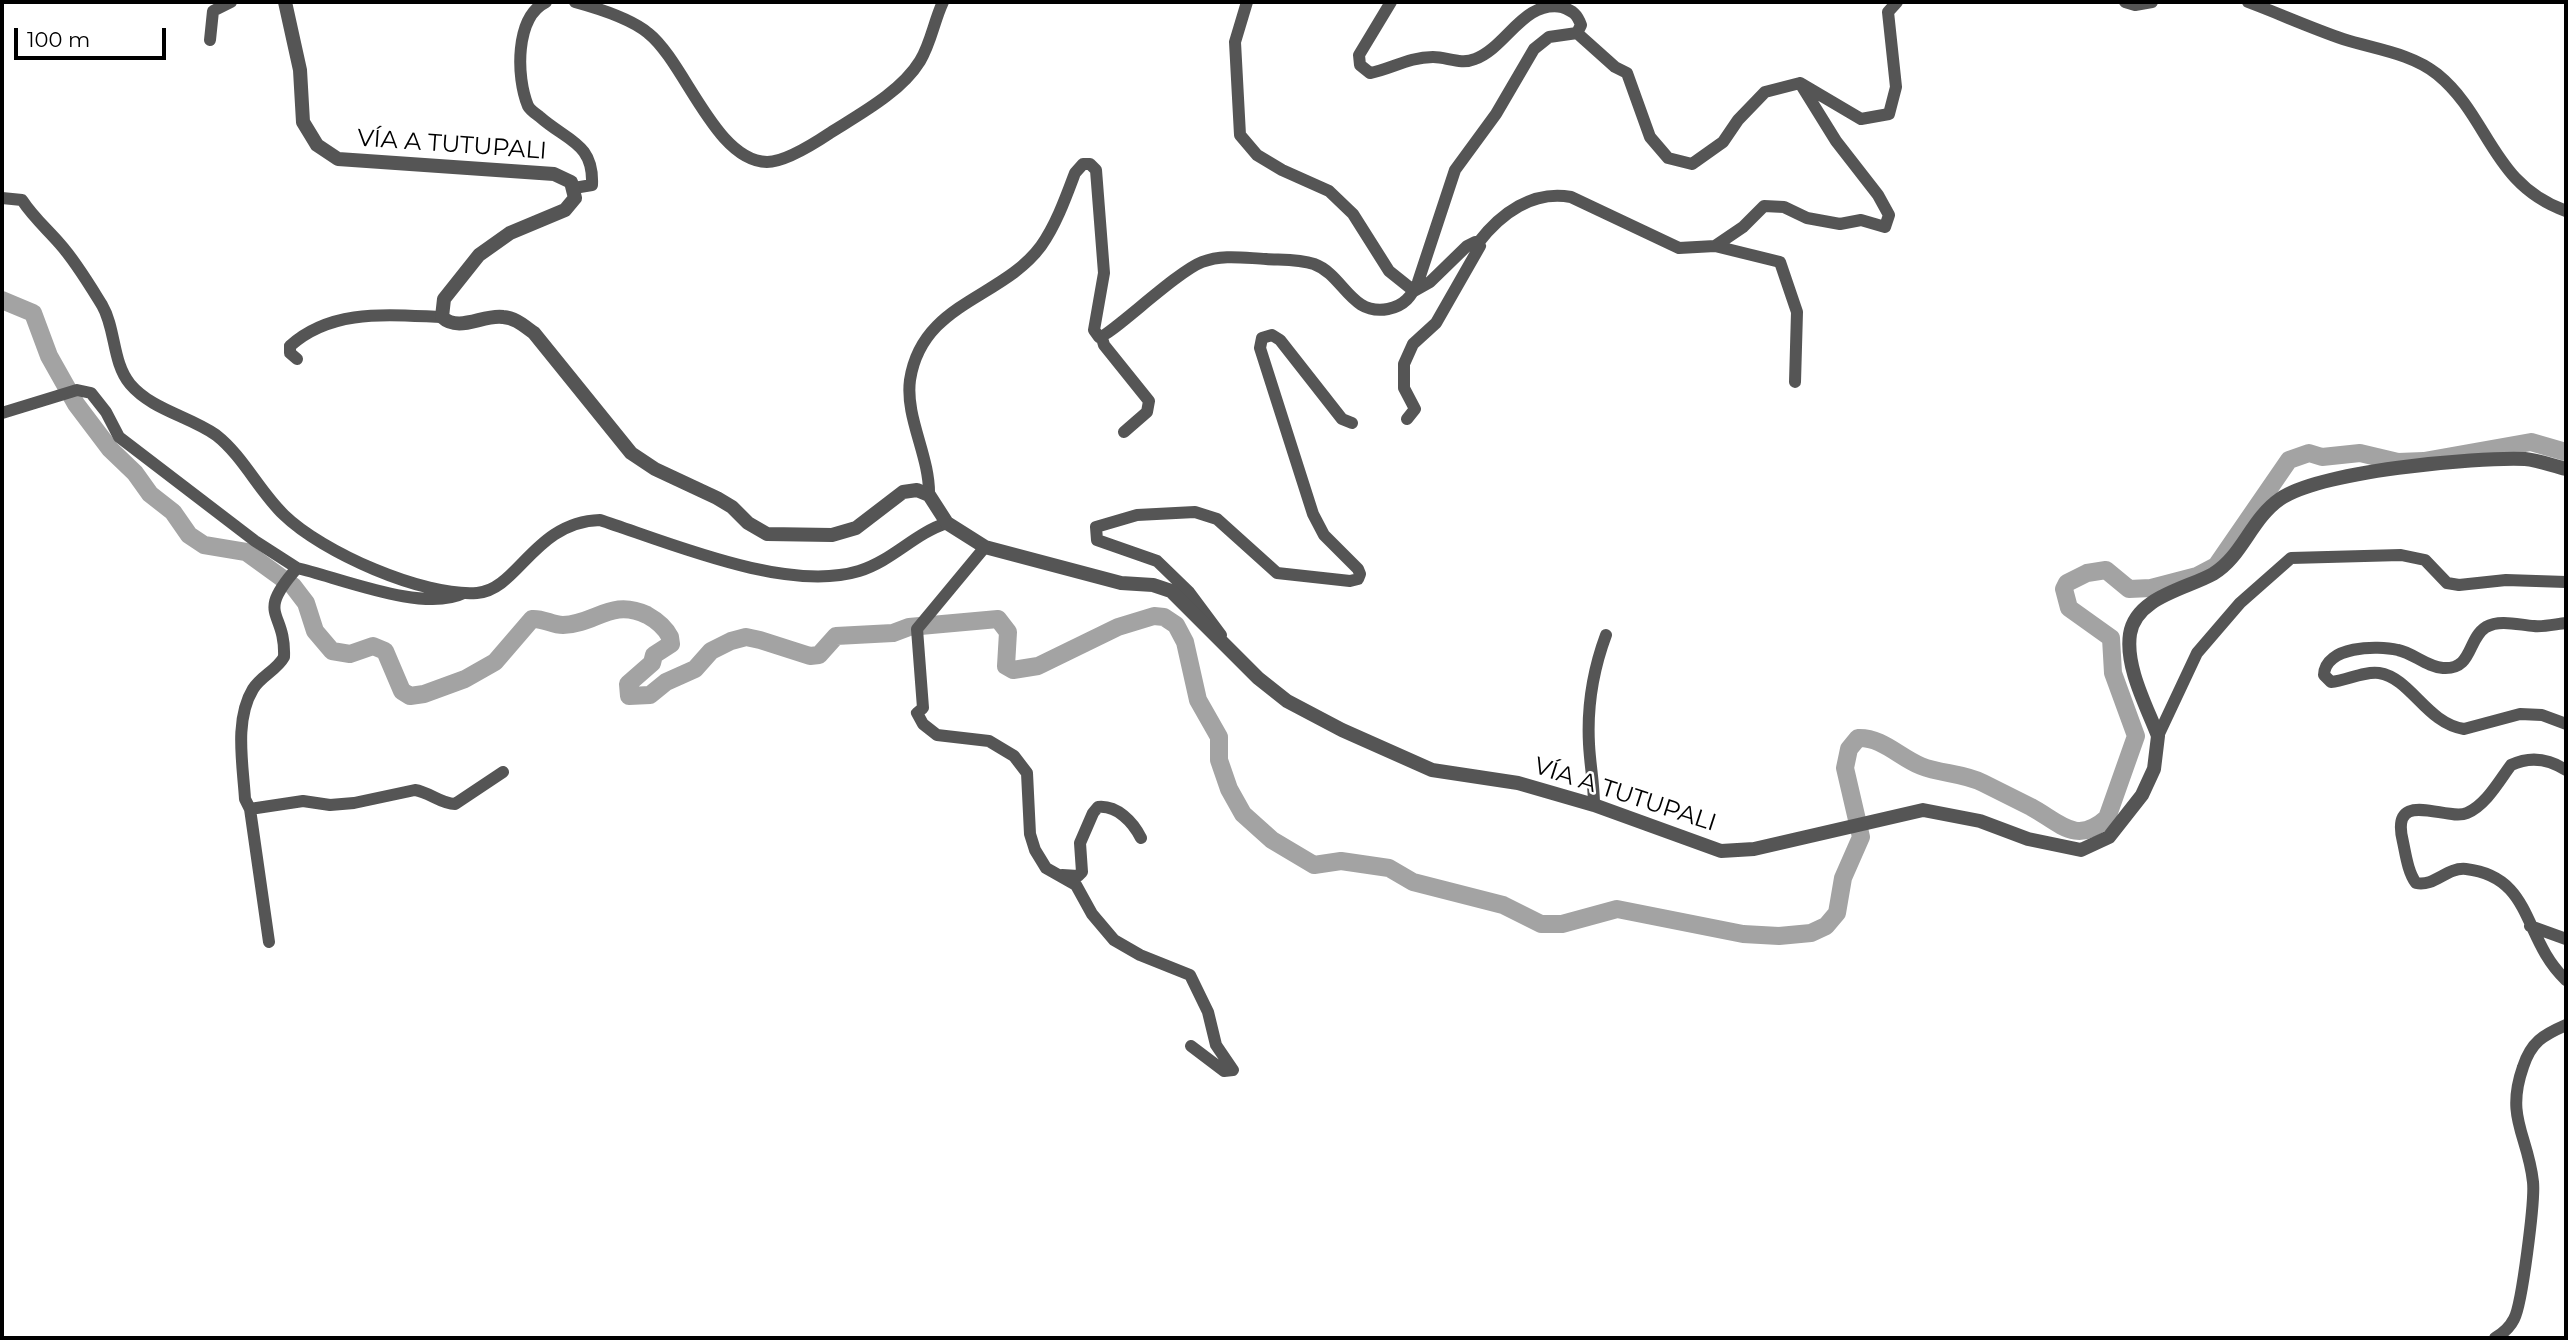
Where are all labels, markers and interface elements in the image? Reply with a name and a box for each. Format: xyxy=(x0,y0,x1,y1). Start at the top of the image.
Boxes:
scale bar xyxy=(18,14,170,58)
text: 100 m xyxy=(27,27,90,52)
street label: VÍA A TUTUPALI xyxy=(356,124,548,166)
street label: VÍA A TUTUPALI xyxy=(1530,752,1720,838)

